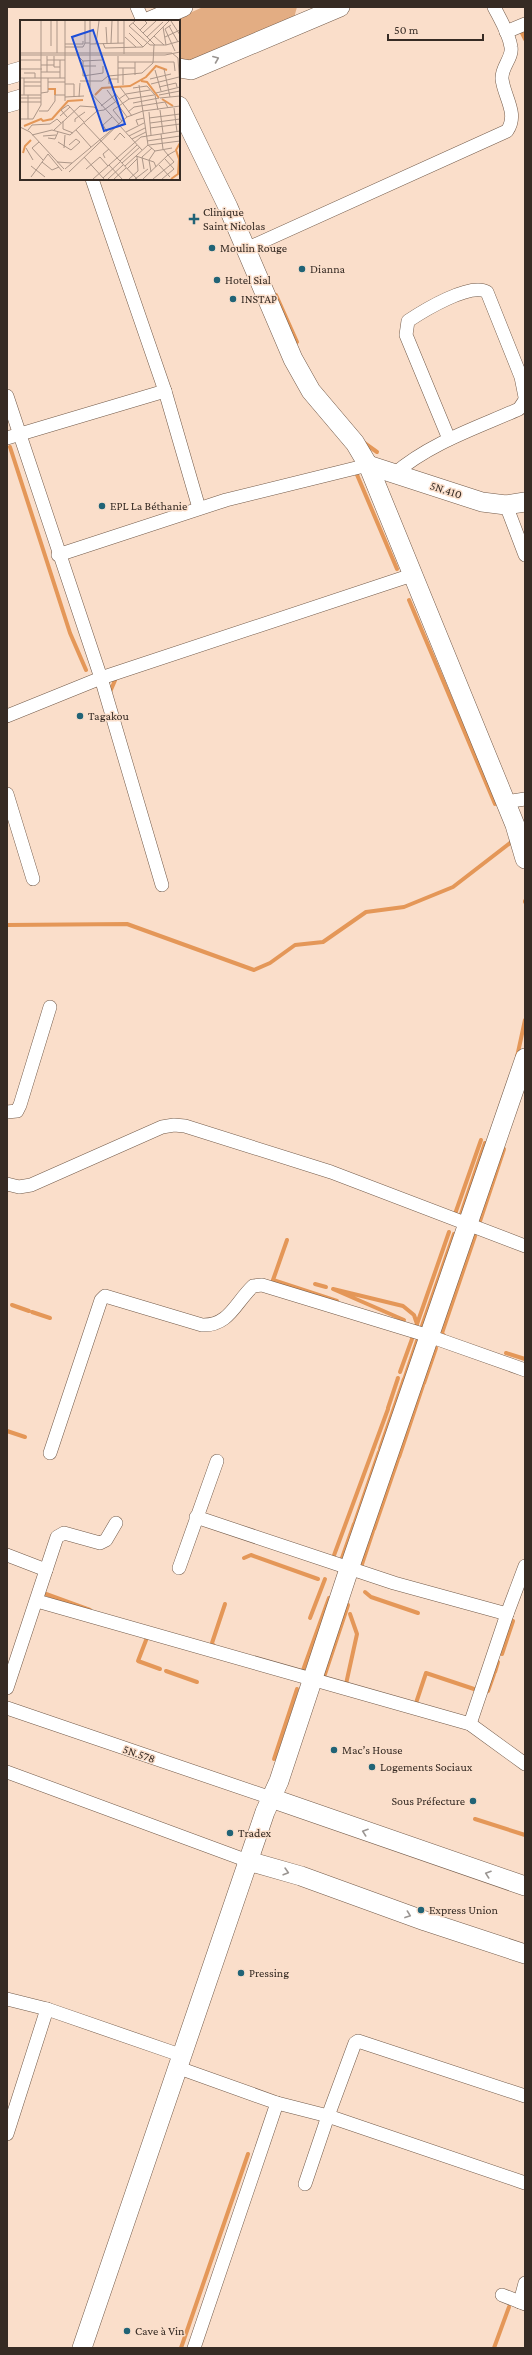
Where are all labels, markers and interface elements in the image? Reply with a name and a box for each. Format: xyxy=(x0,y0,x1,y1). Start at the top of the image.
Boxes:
scale bar xyxy=(388,16,483,42)
inset map xyxy=(20,20,180,180)
text: 50 m xyxy=(394,23,419,37)
one-way arrow xyxy=(212,56,219,64)
place label: Clinique Saint Nicolas xyxy=(203,205,266,233)
marker: Clinique Saint Nicolas xyxy=(188,213,200,225)
place label: Moulin Rouge xyxy=(220,241,287,255)
marker: Moulin Rouge xyxy=(207,243,217,253)
place label: Dianna xyxy=(310,262,346,276)
marker: Dianna xyxy=(297,264,307,274)
place label: Hotel Sial xyxy=(225,273,271,287)
marker: Hotel Sial xyxy=(212,275,222,285)
place label: INSTAP xyxy=(241,292,277,306)
marker: INSTAP xyxy=(228,294,238,304)
street label: 5N.410 xyxy=(428,478,464,502)
place label: EPL La Béthanie xyxy=(110,499,187,513)
marker: EPL La Béthanie xyxy=(97,501,107,511)
place label: Tagakou xyxy=(88,709,130,723)
marker: Tagakou xyxy=(75,711,85,721)
street label: 5N.578 xyxy=(121,1742,157,1766)
place label: Mac’s House xyxy=(342,1743,403,1757)
marker: Mac’s House xyxy=(329,1745,339,1755)
place label: Logements Sociaux xyxy=(380,1760,473,1774)
marker: Logements Sociaux xyxy=(367,1762,377,1772)
place label: Sous Préfecture xyxy=(391,1794,465,1808)
marker: Sous Préfecture xyxy=(468,1796,478,1806)
place label: Tradex xyxy=(238,1826,272,1840)
marker: Tradex xyxy=(225,1828,235,1838)
one-way arrow xyxy=(362,1828,369,1836)
one-way arrow xyxy=(282,1867,289,1876)
one-way arrow xyxy=(485,1870,492,1878)
place label: Express Union xyxy=(429,1903,499,1917)
marker: Express Union xyxy=(416,1905,426,1915)
one-way arrow xyxy=(405,1911,412,1919)
place label: Pressing xyxy=(249,1966,289,1980)
marker: Pressing xyxy=(236,1968,246,1978)
place label: Cave à Vin xyxy=(135,2324,185,2338)
marker: Cave à Vin xyxy=(122,2326,132,2336)

